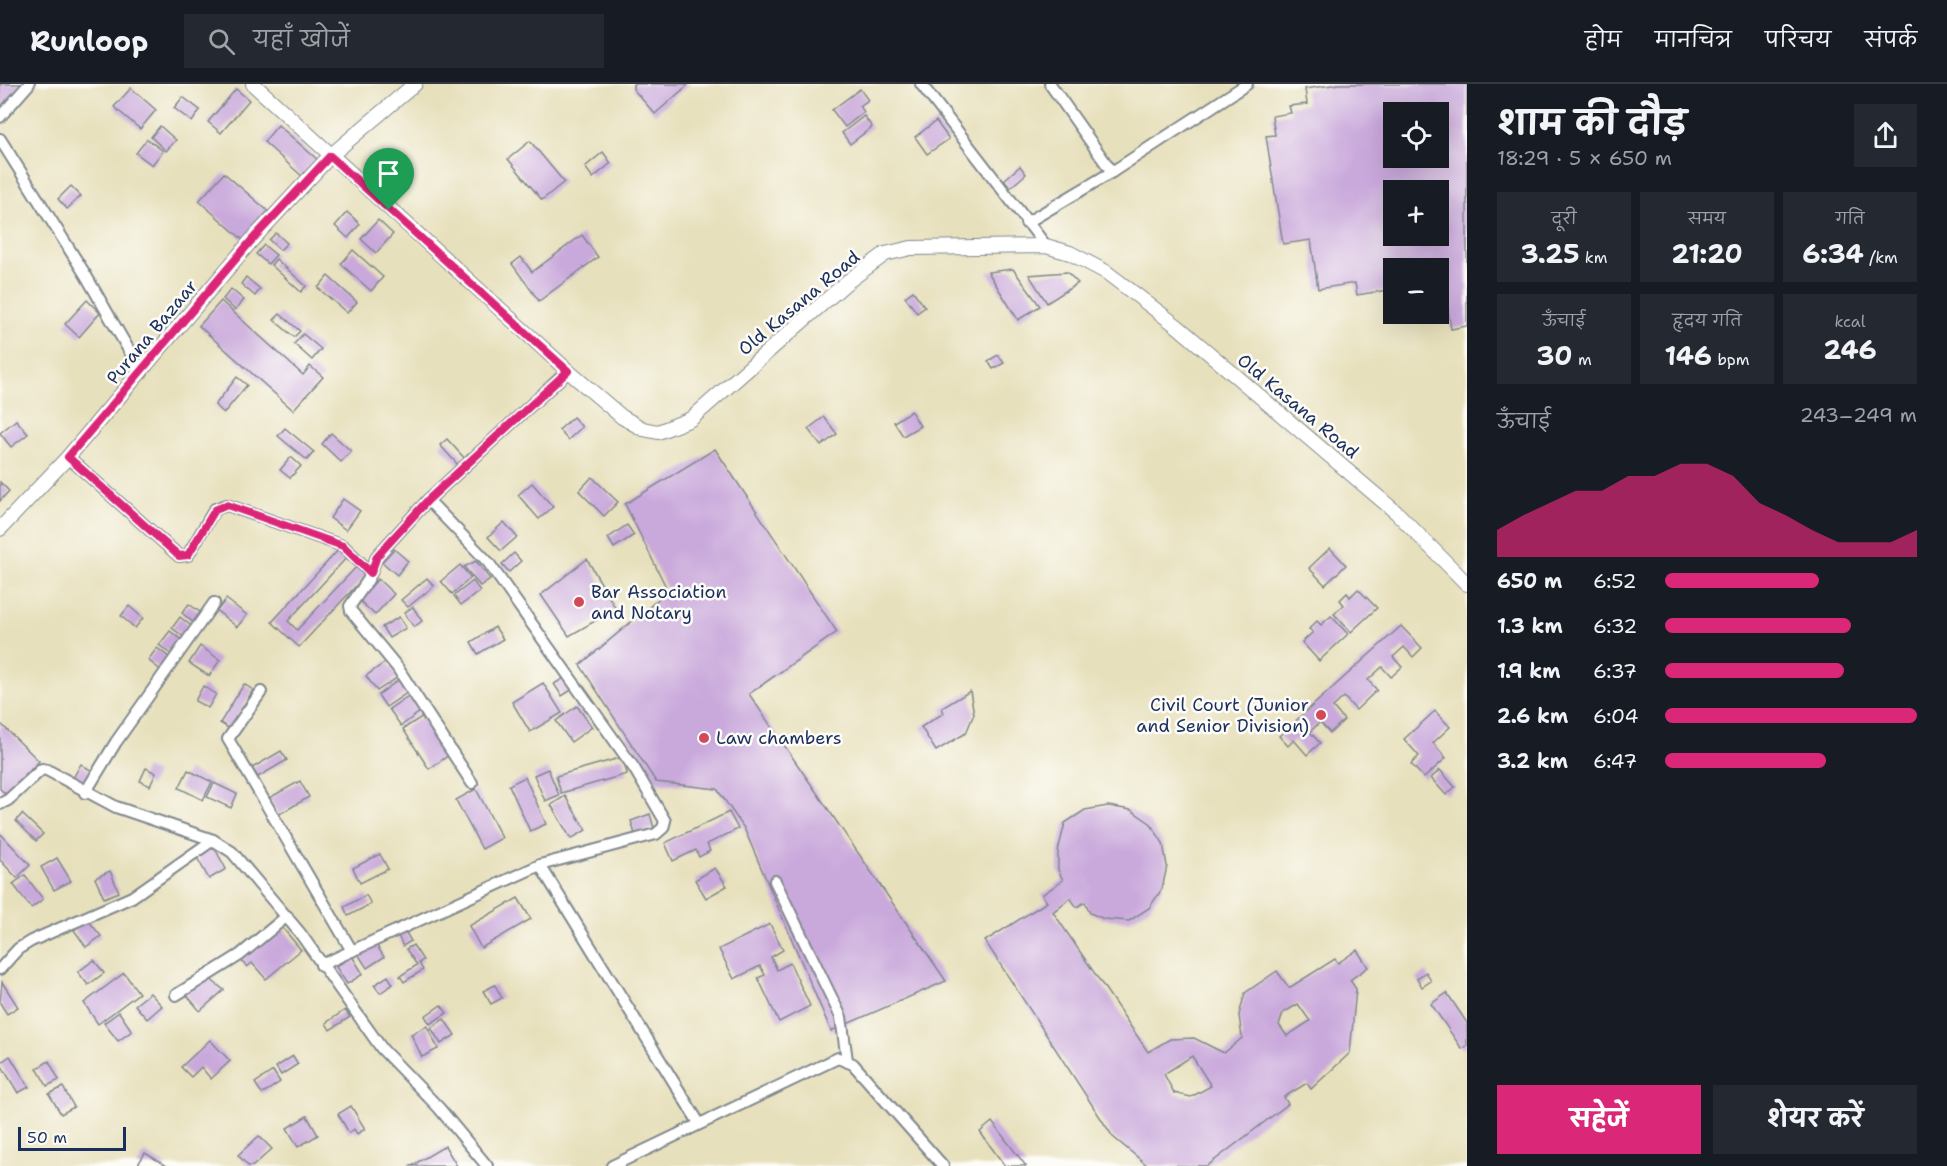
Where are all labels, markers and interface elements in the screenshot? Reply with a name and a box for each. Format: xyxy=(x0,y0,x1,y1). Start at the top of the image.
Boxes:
search box xyxy=(184,14,604,68)
text: Runloop xyxy=(30,22,148,60)
icon: search xyxy=(205,25,238,58)
text: यहाँ खोजें xyxy=(253,25,350,54)
text: होम xyxy=(1585,26,1622,54)
text: मानचित्र xyxy=(1655,26,1732,54)
text: परिचय xyxy=(1765,26,1831,54)
text: संपर्क xyxy=(1864,26,1917,54)
text: शाम की दौड़ xyxy=(1497,100,1687,145)
map controls xyxy=(1383,102,1449,324)
button: locate xyxy=(1383,102,1449,168)
button: share xyxy=(1854,104,1917,167)
text: 18:29 · 5 × 650 m xyxy=(1497,145,1672,171)
pin xyxy=(363,148,414,210)
icon: arrive xyxy=(372,157,405,190)
button: + xyxy=(1383,180,1449,246)
text: दूरी xyxy=(1551,208,1577,229)
text: समय xyxy=(1688,208,1726,229)
text: गति xyxy=(1835,208,1865,229)
text: 3.25 xyxy=(1520,236,1579,271)
text: 21:20 xyxy=(1671,236,1743,271)
text: 6:34 xyxy=(1802,236,1864,271)
street label: Old Kasana Road xyxy=(733,245,865,361)
text: km xyxy=(1579,247,1608,268)
text: /km xyxy=(1864,247,1898,268)
button: − xyxy=(1383,258,1449,324)
street label: Purana Bazaar xyxy=(101,275,203,389)
text: ऊँचाई xyxy=(1543,310,1585,331)
text: हृदय गति xyxy=(1672,310,1742,331)
text: kcal xyxy=(1834,311,1866,332)
text: 246 xyxy=(1823,332,1877,367)
text: 30 xyxy=(1536,338,1573,373)
text: 146 xyxy=(1664,338,1712,373)
street label: Old Kasana Road xyxy=(1232,348,1364,464)
text: m xyxy=(1573,349,1592,370)
text: bpm xyxy=(1712,349,1750,370)
text: 243–249 m xyxy=(1800,402,1917,428)
text: ऊँचाई xyxy=(1497,408,1551,434)
text: 650 m xyxy=(1497,568,1562,594)
text: 6:52 xyxy=(1593,568,1637,594)
place label: Bar Association and Notary xyxy=(591,580,727,625)
marker: Bar Association and Notary xyxy=(572,595,586,609)
text: 1.3 km xyxy=(1497,613,1563,639)
text: 6:32 xyxy=(1593,613,1637,639)
text: 1.9 km xyxy=(1497,658,1560,684)
text: 6:37 xyxy=(1593,658,1637,684)
place label: Civil Court (Junior and Senior Division) xyxy=(1136,693,1309,738)
text: 2.6 km xyxy=(1497,703,1568,729)
text: 6:04 xyxy=(1593,703,1639,729)
marker: Civil Court (Junior and Senior Division) xyxy=(1314,708,1328,722)
place label: Law chambers xyxy=(716,726,842,750)
marker: Law chambers xyxy=(697,731,711,745)
text: 3.2 km xyxy=(1497,748,1568,774)
text: 6:47 xyxy=(1593,748,1637,774)
button: सहेजें xyxy=(1497,1085,1701,1154)
button: शेयर करें xyxy=(1713,1085,1917,1154)
scale bar xyxy=(18,1124,126,1152)
text: 50 m xyxy=(27,1127,67,1148)

